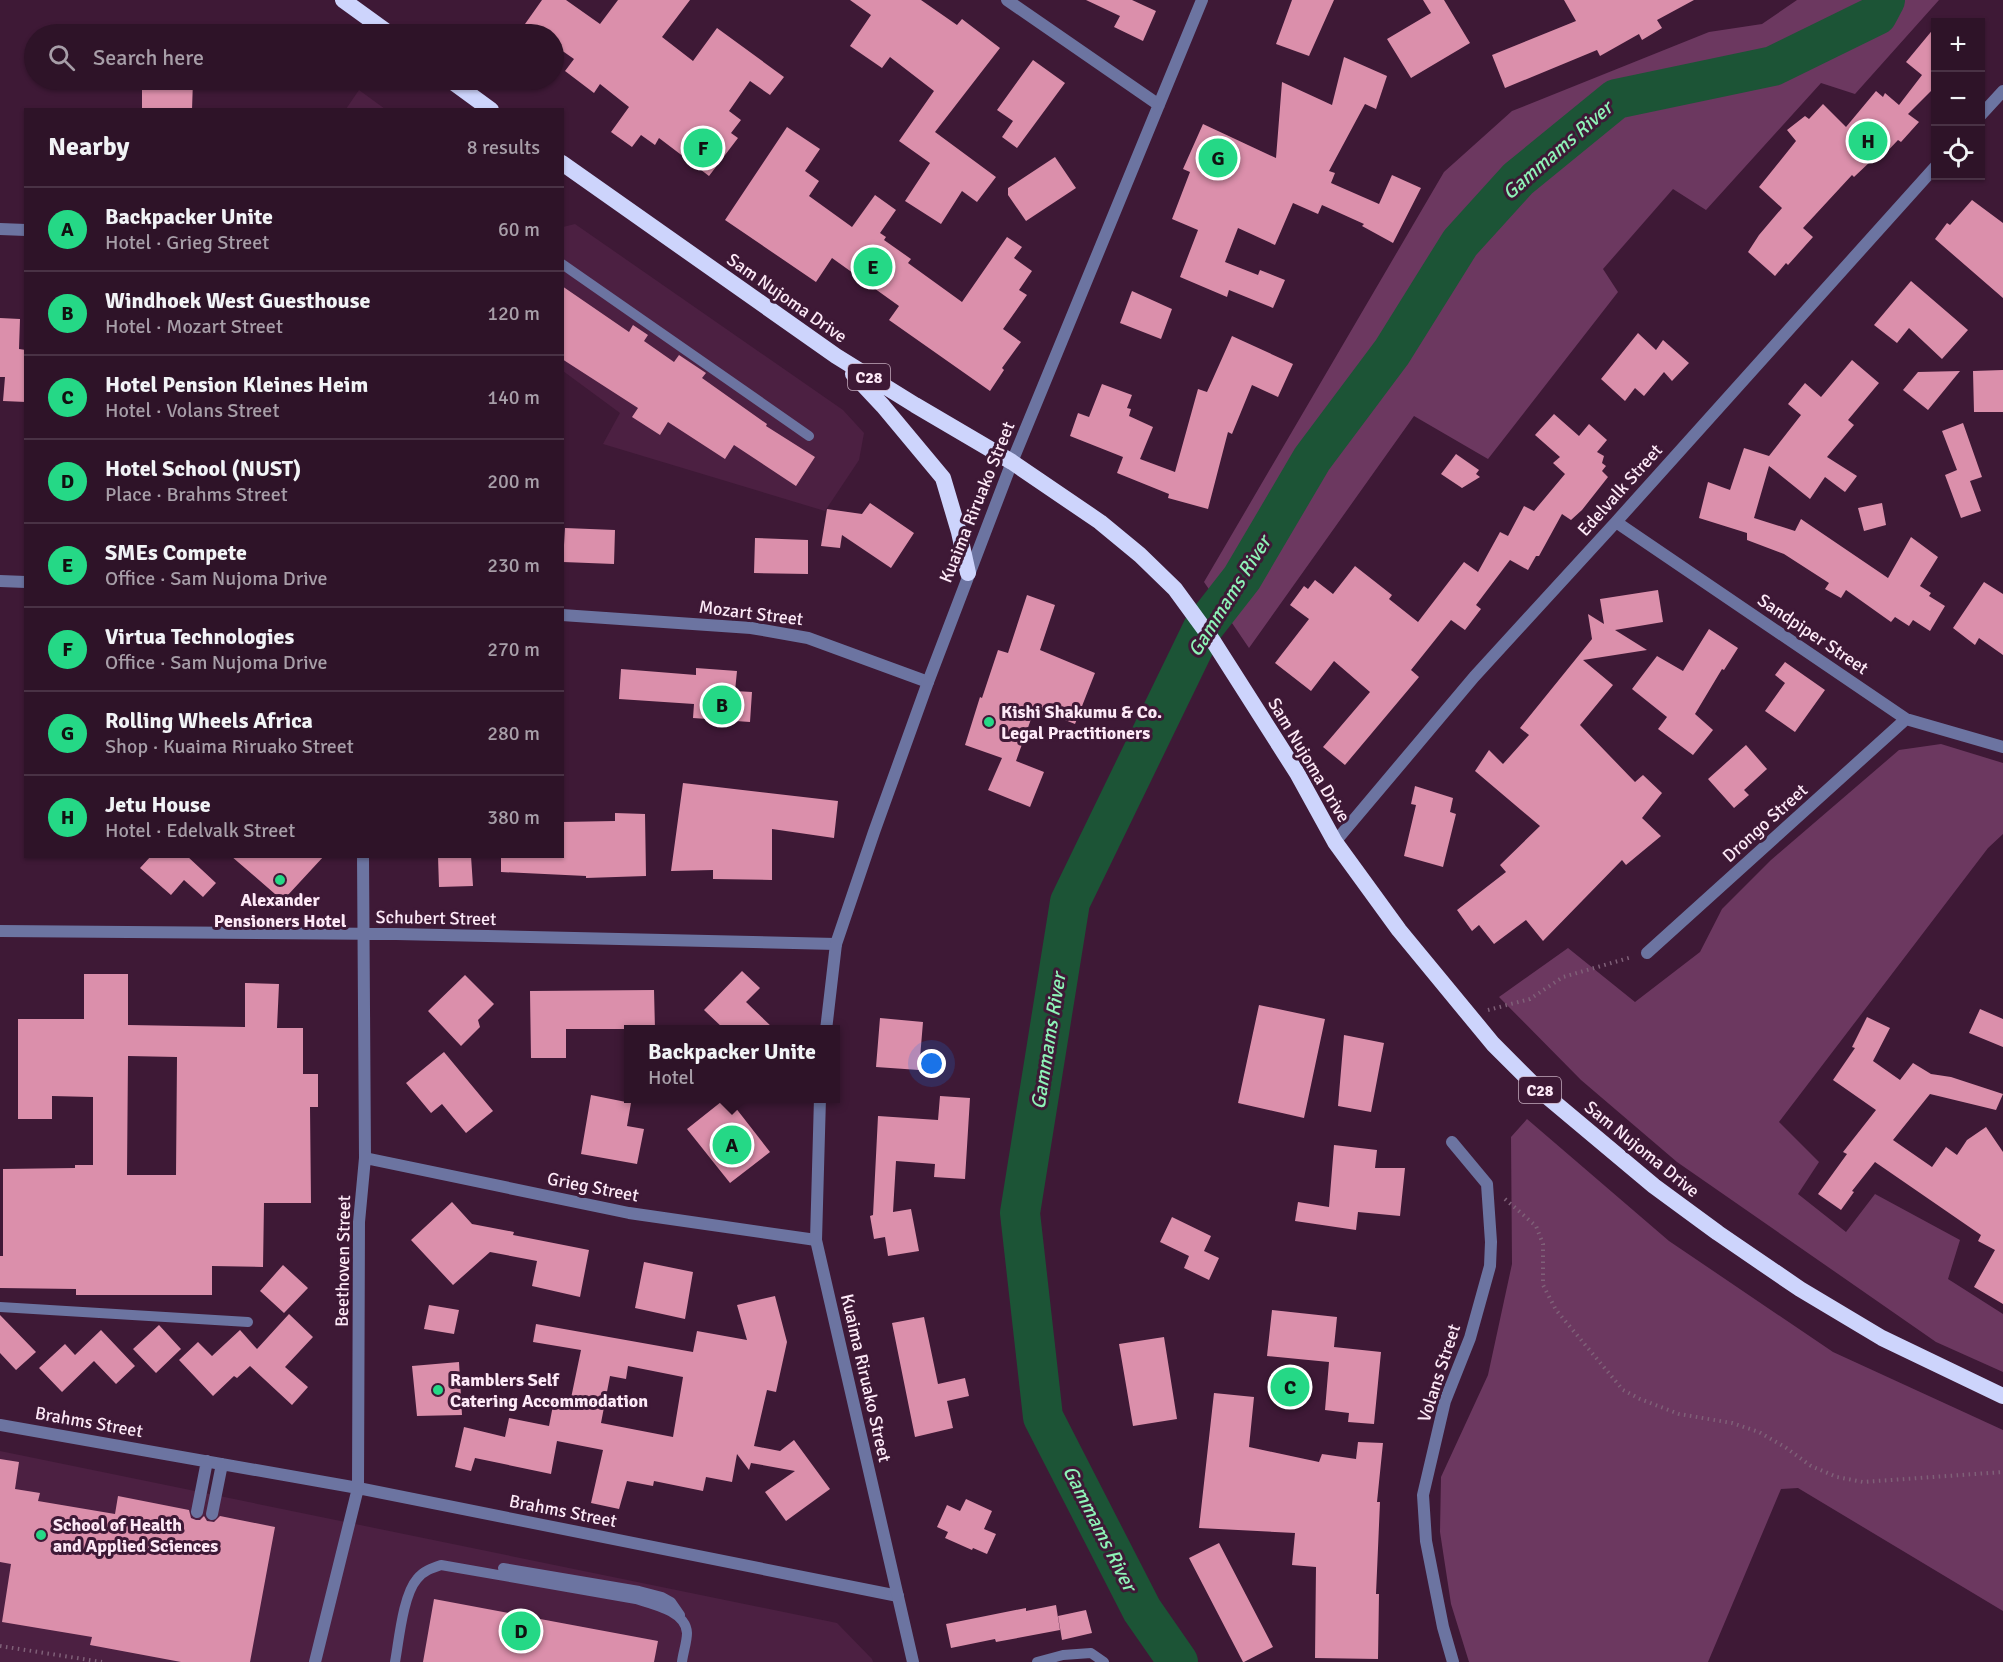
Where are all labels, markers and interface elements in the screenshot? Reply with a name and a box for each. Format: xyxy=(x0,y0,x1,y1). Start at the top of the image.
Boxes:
map controls xyxy=(1931,18,1985,180)
button: + xyxy=(1931,18,1985,72)
search box xyxy=(24,24,564,90)
icon: search xyxy=(45,41,78,74)
text: Search here xyxy=(93,44,204,71)
button: − xyxy=(1931,72,1985,126)
water label: Gammams River xyxy=(1497,94,1619,205)
pin: H xyxy=(1848,118,1888,164)
pin: F xyxy=(684,126,722,170)
button: locate xyxy=(1931,126,1985,180)
text: Nearby xyxy=(48,131,129,163)
text: 8 results xyxy=(467,135,540,160)
pin: G xyxy=(1198,136,1238,180)
text: Backpacker Unite xyxy=(105,203,273,230)
text: A xyxy=(61,217,74,242)
text: 60 m xyxy=(498,217,540,242)
text: Hotel · Grieg Street xyxy=(105,230,269,255)
pin: E xyxy=(854,244,892,290)
street label: Sam Nujoma Drive xyxy=(723,248,851,348)
text: Windhoek West Guesthouse xyxy=(105,287,370,314)
text: B xyxy=(61,301,74,326)
text: 120 m xyxy=(487,301,540,326)
text: Hotel · Mozart Street xyxy=(105,314,283,339)
road number: C28 xyxy=(848,364,890,390)
text: Hotel Pension Kleines Heim xyxy=(105,371,368,398)
text: C xyxy=(61,385,74,410)
text: 140 m xyxy=(487,385,540,410)
text: Hotel · Volans Street xyxy=(105,398,279,423)
street label: Kuaima Riruako Street xyxy=(935,418,1019,586)
street label: Edelvalk Street xyxy=(1573,439,1667,541)
text: Hotel School (NUST) xyxy=(105,455,301,482)
text: D xyxy=(61,469,74,494)
text: 200 m xyxy=(487,469,540,494)
text: Place · Brahms Street xyxy=(105,482,288,507)
water label: Gammams River xyxy=(1182,529,1278,661)
text: SMEs Compete xyxy=(105,539,247,566)
text: E xyxy=(62,553,73,578)
text: 230 m xyxy=(487,553,540,578)
text: Office · Sam Nujoma Drive xyxy=(105,566,327,591)
street label: Sandpiper Street xyxy=(1753,589,1873,679)
street label: Mozart Street xyxy=(698,596,804,630)
text: Virtua Technologies xyxy=(105,623,294,650)
text: F xyxy=(62,637,73,662)
text: 270 m xyxy=(487,637,540,662)
text: Office · Sam Nujoma Drive xyxy=(105,650,327,675)
pin: B xyxy=(702,682,742,728)
street label: Sam Nujoma Drive xyxy=(1263,694,1355,826)
place label: Kishi Shakumu & Co. Legal Practitioners xyxy=(1001,701,1162,744)
text: Rolling Wheels Africa xyxy=(105,707,313,734)
marker: Kishi Shakumu & Co. Legal Practitioners xyxy=(982,715,996,729)
text: G xyxy=(61,721,74,746)
text: 280 m xyxy=(487,721,540,746)
text: Shop · Kuaima Riruako Street xyxy=(105,734,354,759)
street label: Drongo Street xyxy=(1718,779,1812,867)
text: Jetu House xyxy=(105,791,211,818)
text: H xyxy=(61,805,74,830)
text: 380 m xyxy=(487,805,540,830)
text: Hotel · Edelvalk Street xyxy=(105,818,295,843)
marker: Alexander Pensioners Hotel xyxy=(273,873,287,887)
place label: Alexander Pensioners Hotel xyxy=(214,889,347,932)
street label: Schubert Street xyxy=(375,906,497,930)
water label: Gammams River xyxy=(1025,969,1072,1111)
popup xyxy=(624,1025,840,1103)
text: Backpacker Unite xyxy=(648,1038,816,1065)
your location xyxy=(917,1049,946,1078)
text: Hotel xyxy=(648,1065,694,1090)
road number: C28 xyxy=(1519,1077,1561,1103)
street label: Sam Nujoma Drive xyxy=(1580,1096,1704,1202)
pin: A xyxy=(712,1122,752,1168)
street label: Grieg Street xyxy=(545,1167,641,1207)
street label: Beethoven Street xyxy=(331,1195,355,1327)
street label: Kuaima Riruako Street xyxy=(836,1292,896,1464)
street label: Volans Street xyxy=(1413,1321,1465,1425)
pin: C xyxy=(1270,1364,1310,1410)
place label: Ramblers Self Catering Accommodation xyxy=(450,1369,648,1412)
marker: Ramblers Self Catering Accommodation xyxy=(431,1383,445,1397)
street label: Brahms Street xyxy=(33,1402,145,1442)
water label: Gammams River xyxy=(1057,1461,1143,1598)
street label: Brahms Street xyxy=(507,1490,619,1532)
place label: School of Health and Applied Sciences xyxy=(53,1514,218,1557)
marker: School of Health and Applied Sciences xyxy=(34,1528,48,1542)
pin: D xyxy=(502,1608,540,1654)

